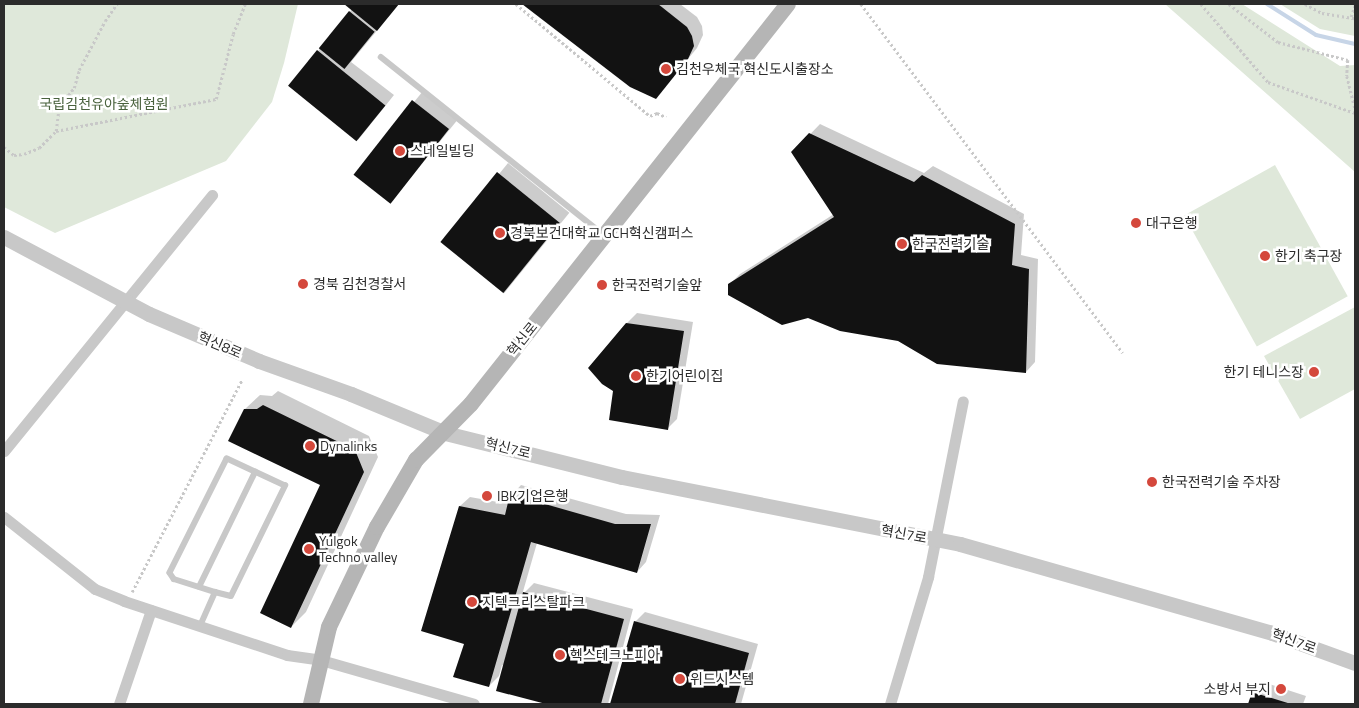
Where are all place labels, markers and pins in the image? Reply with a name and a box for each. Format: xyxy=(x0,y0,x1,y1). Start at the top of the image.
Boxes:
place label: 김천우체국 혁신도시출장소 xyxy=(676,61,834,77)
marker: 김천우체국 혁신도시출장소 xyxy=(660,63,672,75)
place label: 스네일빌딩 xyxy=(410,143,474,159)
marker: 스네일빌딩 xyxy=(394,145,406,157)
place label: 대구은행 xyxy=(1146,215,1198,231)
marker: 대구은행 xyxy=(1130,217,1142,229)
place label: 경북보건대학교 GCH혁신캠퍼스 xyxy=(510,225,693,241)
marker: 경북보건대학교 GCH혁신캠퍼스 xyxy=(494,227,506,239)
place label: 한국전력기술 xyxy=(912,236,989,252)
marker: 한국전력기술 xyxy=(896,238,908,250)
place label: 한기 축구장 xyxy=(1275,248,1342,264)
marker: 한기 축구장 xyxy=(1259,250,1271,262)
place label: 경북 김천경찰서 xyxy=(313,276,406,292)
place label: 한국전력기술앞 xyxy=(612,277,702,293)
marker: 경북 김천경찰서 xyxy=(297,278,309,290)
marker: 한국전력기술앞 xyxy=(596,279,608,291)
place label: 한기 테니스장 xyxy=(1224,364,1304,380)
marker: 한기 테니스장 xyxy=(1308,366,1320,378)
place label: 한기어린이집 xyxy=(646,368,723,384)
marker: 한기어린이집 xyxy=(630,370,642,382)
place label: Dynalinks xyxy=(320,438,377,454)
marker: Dynalinks xyxy=(304,440,316,452)
place label: 한국전력기술 주차장 xyxy=(1162,474,1281,490)
marker: 한국전력기술 주차장 xyxy=(1146,476,1158,488)
place label: IBK기업은행 xyxy=(497,488,569,504)
marker: IBK기업은행 xyxy=(481,490,493,502)
place label: Yulgok Techno valley xyxy=(319,533,398,566)
marker: Yulgok Techno valley xyxy=(303,543,315,555)
place label: 지텍크리스탈파크 xyxy=(482,594,585,610)
marker: 지텍크리스탈파크 xyxy=(466,596,478,608)
place label: 헥스테크노피아 xyxy=(570,647,660,663)
marker: 헥스테크노피아 xyxy=(554,649,566,661)
place label: 위드시스템 xyxy=(690,671,754,687)
marker: 위드시스템 xyxy=(674,673,686,685)
place label: 소방서 부지 xyxy=(1204,681,1271,697)
marker: 소방서 부지 xyxy=(1275,683,1287,695)

